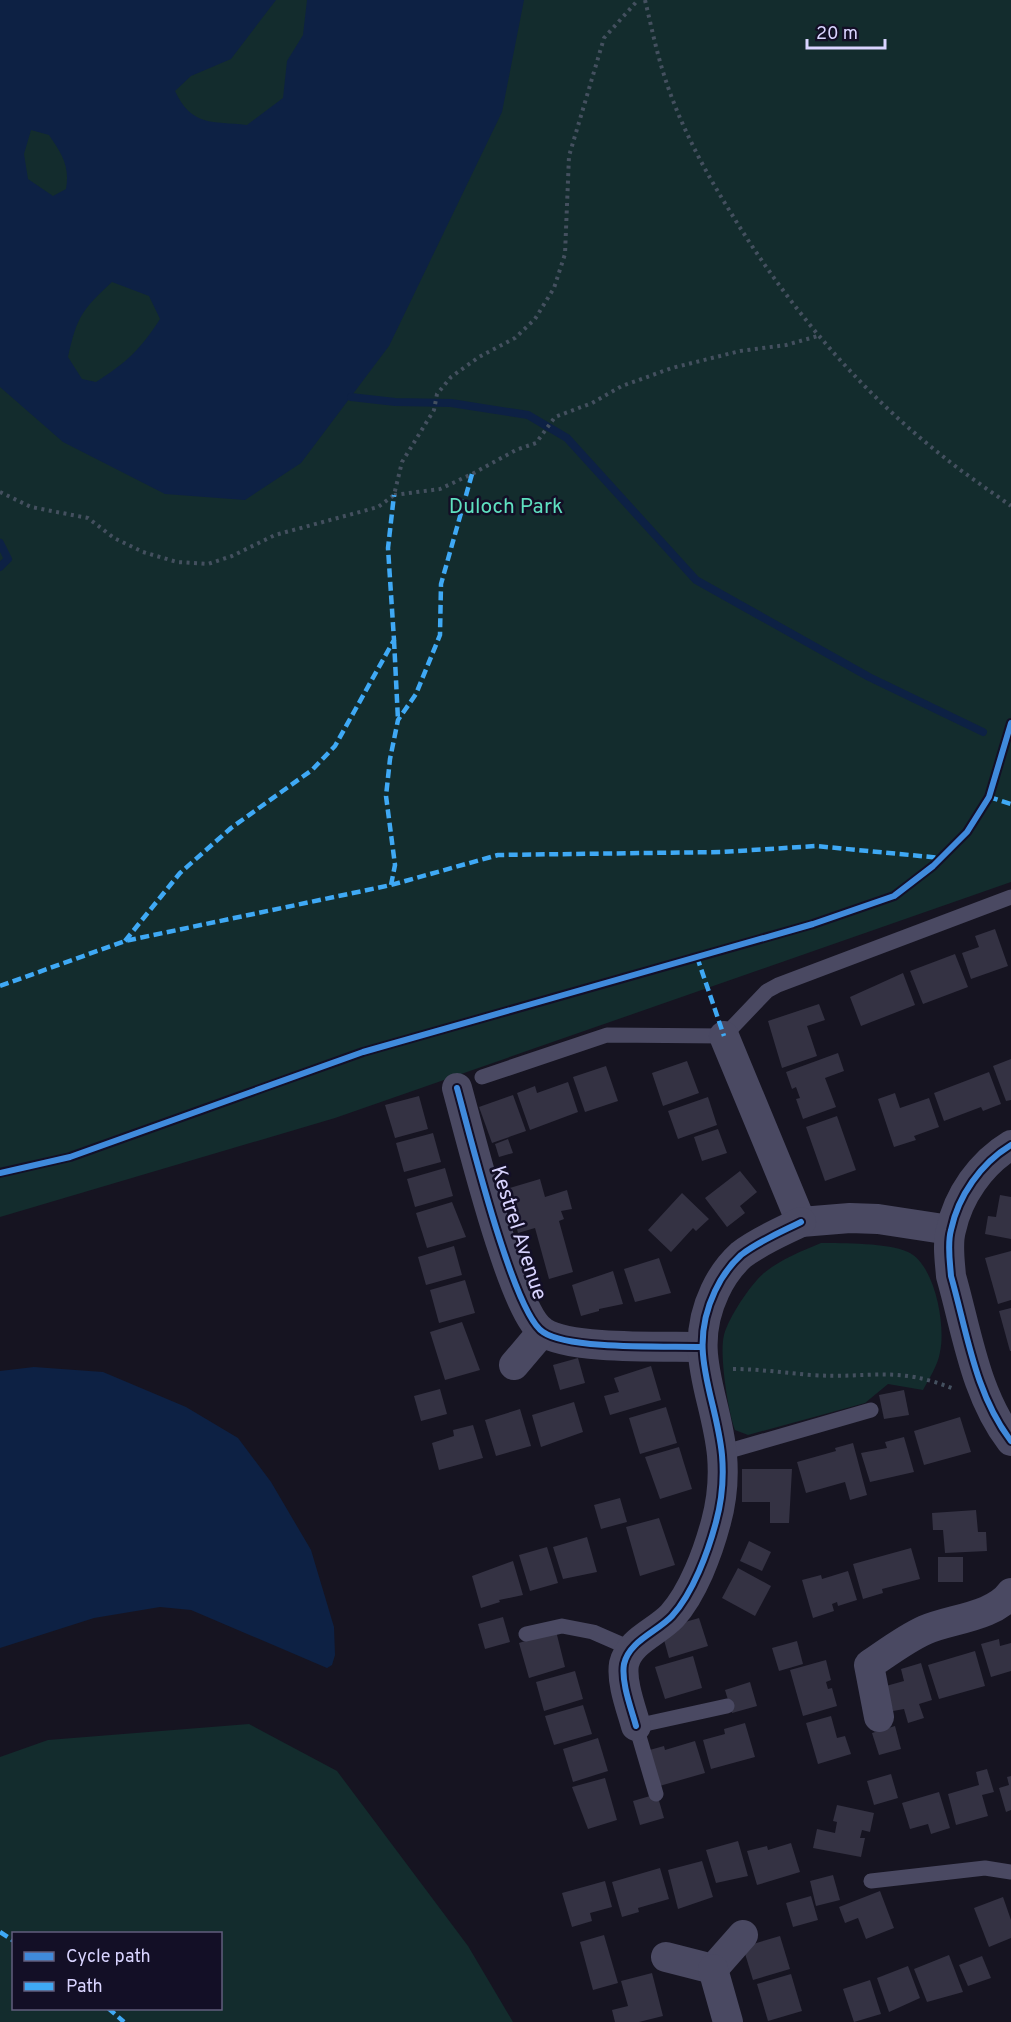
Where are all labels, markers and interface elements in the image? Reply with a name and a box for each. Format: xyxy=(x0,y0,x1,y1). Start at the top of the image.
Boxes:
scale bar xyxy=(807,12,885,50)
text: 20 m xyxy=(816,23,858,46)
park label: Duloch Park xyxy=(449,494,563,521)
street label: Kestrel Avenue xyxy=(484,1162,552,1304)
legend xyxy=(12,1932,222,2010)
text: Cycle path xyxy=(66,1946,151,1969)
text: Path xyxy=(66,1976,103,1999)

